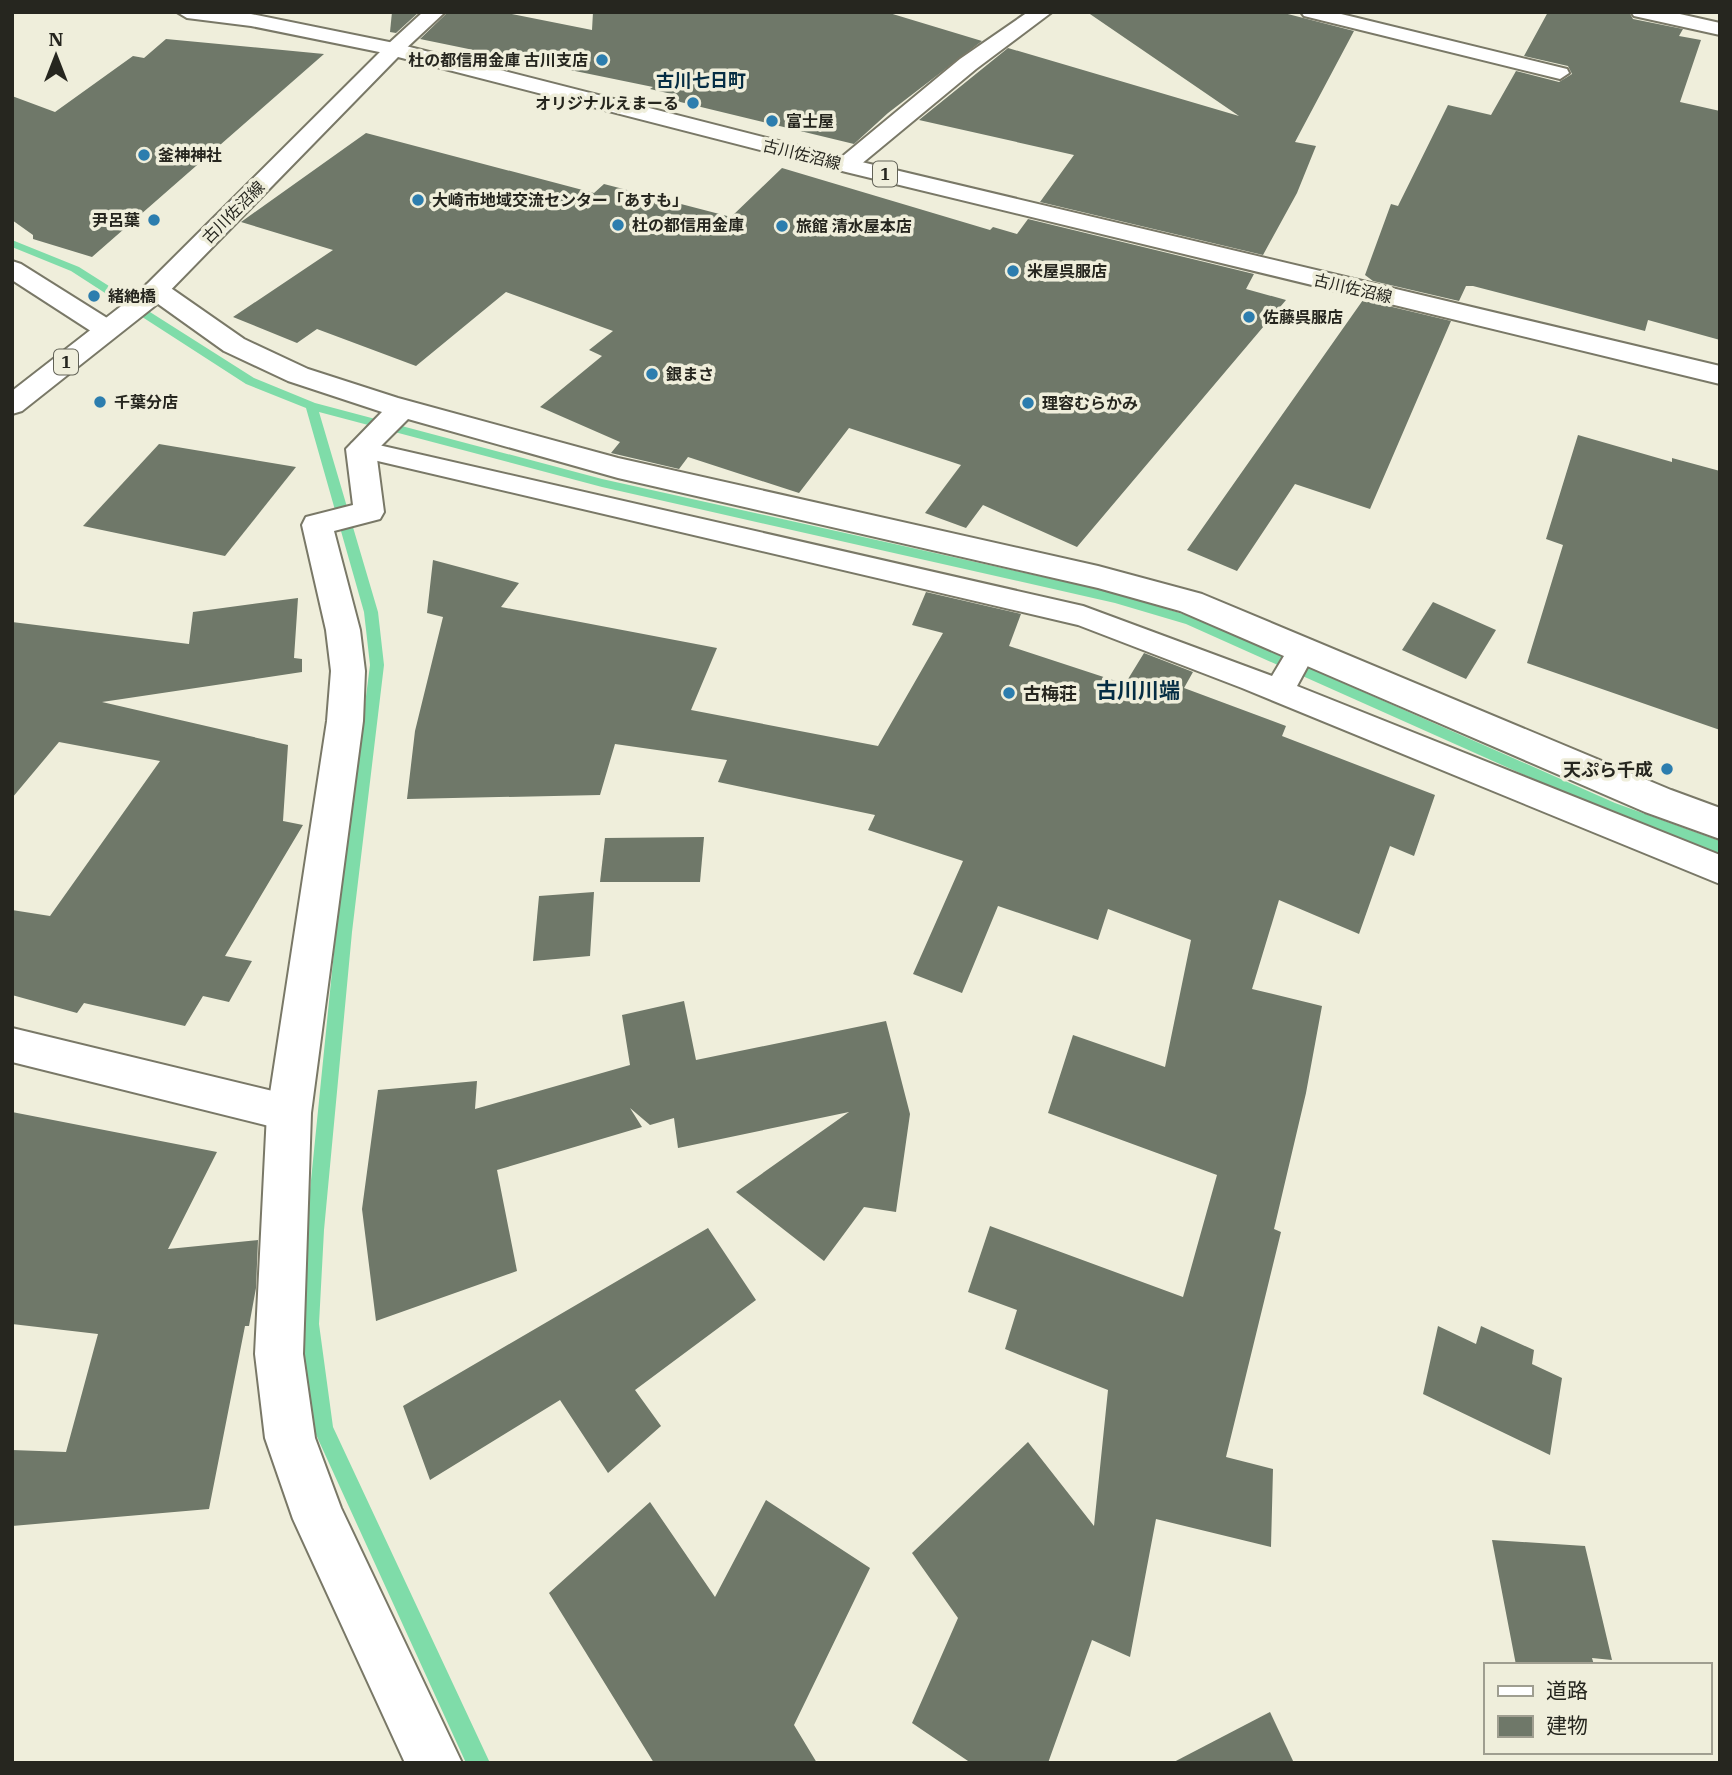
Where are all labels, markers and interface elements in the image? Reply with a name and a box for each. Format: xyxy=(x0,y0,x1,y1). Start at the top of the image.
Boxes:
north arrow xyxy=(21,21,91,91)
text: N xyxy=(48,27,64,51)
place label: 杜の都信用金庫 古川支店 xyxy=(408,50,588,70)
marker: 杜の都信用金庫 古川支店 xyxy=(594,52,610,68)
district label: 古川七日町 xyxy=(656,69,746,92)
place label: オリジナルえまーる xyxy=(535,93,679,113)
marker: オリジナルえまーる xyxy=(685,95,701,111)
place label: 富士屋 xyxy=(786,111,834,131)
marker: 富士屋 xyxy=(764,113,780,129)
street label: 古川佐沼線 xyxy=(761,135,843,173)
place label: 釜神神社 xyxy=(158,145,222,165)
marker: 釜神神社 xyxy=(136,147,152,163)
road number: 1 xyxy=(873,162,897,186)
street label: 古川佐沼線 xyxy=(198,177,268,247)
place label: 大崎市地域交流センター「あすも」 xyxy=(432,190,688,210)
marker: 大崎市地域交流センター「あすも」 xyxy=(410,192,426,208)
place label: 尹呂葉 xyxy=(92,210,140,230)
marker: 尹呂葉 xyxy=(146,212,162,228)
place label: 杜の都信用金庫 xyxy=(632,215,744,235)
place label: 旅館 清水屋本店 xyxy=(796,216,912,236)
marker: 杜の都信用金庫 xyxy=(610,217,626,233)
marker: 旅館 清水屋本店 xyxy=(774,218,790,234)
place label: 米屋呉服店 xyxy=(1027,261,1107,281)
marker: 米屋呉服店 xyxy=(1005,263,1021,279)
street label: 古川佐沼線 xyxy=(1312,269,1394,307)
place label: 緒絶橋 xyxy=(108,286,156,306)
marker: 緒絶橋 xyxy=(86,288,102,304)
place label: 佐藤呉服店 xyxy=(1262,307,1343,327)
marker: 佐藤呉服店 xyxy=(1241,309,1257,325)
road number: 1 xyxy=(54,350,78,374)
place label: 銀まさ xyxy=(666,364,714,384)
marker: 銀まさ xyxy=(644,366,660,382)
place label: 千葉分店 xyxy=(114,392,178,412)
place label: 理容むらかみ xyxy=(1042,393,1138,413)
marker: 千葉分店 xyxy=(92,394,108,410)
marker: 理容むらかみ xyxy=(1020,395,1036,411)
district label: 古川川端 xyxy=(1096,676,1180,704)
place label: 古梅荘 xyxy=(1023,682,1077,705)
marker: 古梅荘 xyxy=(1001,685,1017,701)
place label: 天ぷら千成 xyxy=(1563,758,1653,781)
marker: 天ぷら千成 xyxy=(1659,761,1675,777)
legend xyxy=(1484,1663,1711,1754)
text: 道路 xyxy=(1546,1676,1588,1704)
text: 建物 xyxy=(1546,1711,1588,1739)

